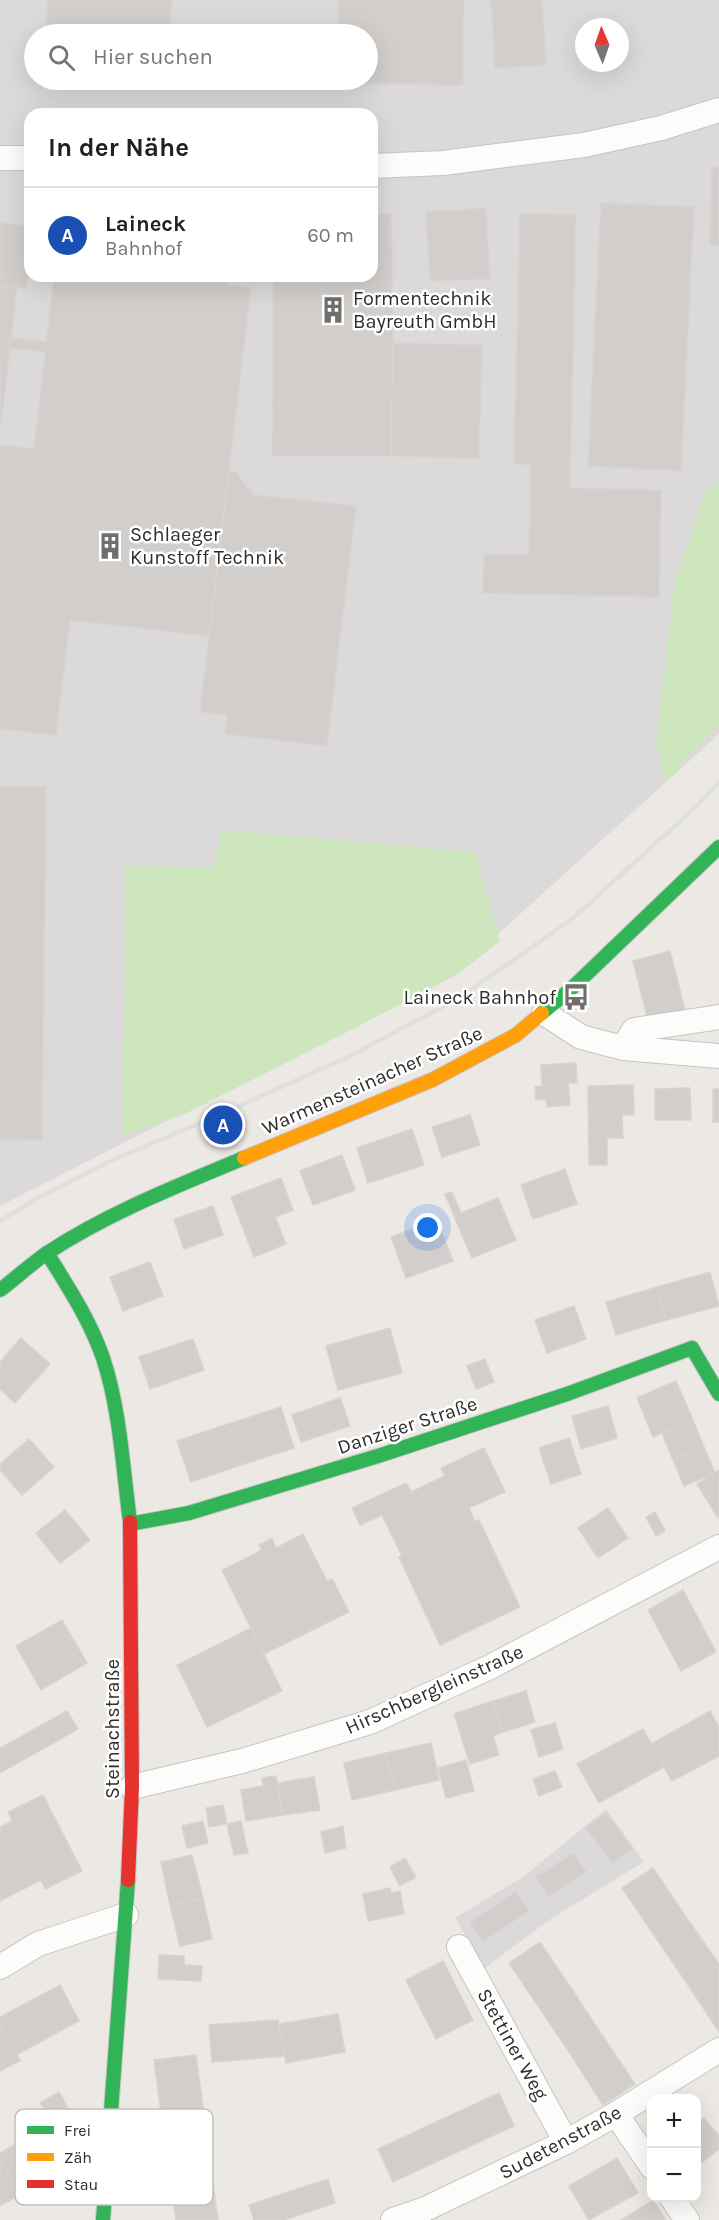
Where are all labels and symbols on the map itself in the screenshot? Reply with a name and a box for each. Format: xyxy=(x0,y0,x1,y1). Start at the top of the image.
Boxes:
north arrow xyxy=(575,18,629,72)
place label: Formentechnik Bayreuth GmbH xyxy=(353,287,497,333)
building icon: Formentechnik Bayreuth GmbH xyxy=(318,295,348,325)
place label: Schlaeger Kunstoff Technik xyxy=(130,523,284,569)
building icon: Schlaeger Kunstoff Technik xyxy=(95,531,125,561)
bus stop icon: Laineck Bahnhof xyxy=(561,982,591,1012)
place label: Laineck Bahnhof xyxy=(404,986,556,1009)
street label: Warmensteinacher Straße xyxy=(258,1021,486,1140)
pin: A xyxy=(204,1102,242,1148)
your location xyxy=(413,1213,442,1242)
street label: Danziger Straße xyxy=(334,1392,480,1459)
street label: Hirschbergleinstraße xyxy=(342,1640,527,1739)
street label: Steinachstraße xyxy=(101,1659,124,1799)
street label: Stettiner Weg xyxy=(472,1984,553,2104)
street label: Sudetenstraße xyxy=(495,2101,625,2184)
legend xyxy=(15,2109,213,2205)
text: Frei xyxy=(64,2121,91,2140)
text: Zäh xyxy=(64,2148,92,2167)
text: Stau xyxy=(64,2175,98,2194)

